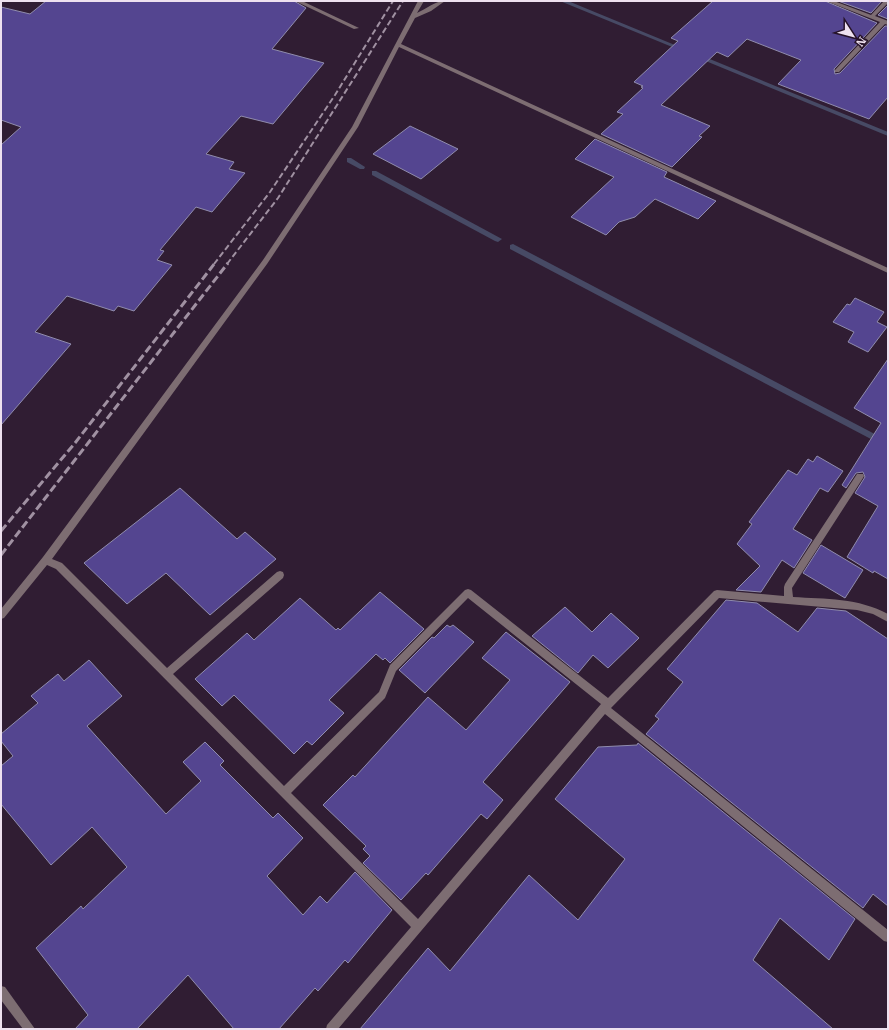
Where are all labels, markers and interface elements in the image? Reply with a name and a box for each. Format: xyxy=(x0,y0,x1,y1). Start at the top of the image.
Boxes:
north arrow xyxy=(833,16,873,56)
text: N xyxy=(853,34,869,50)

